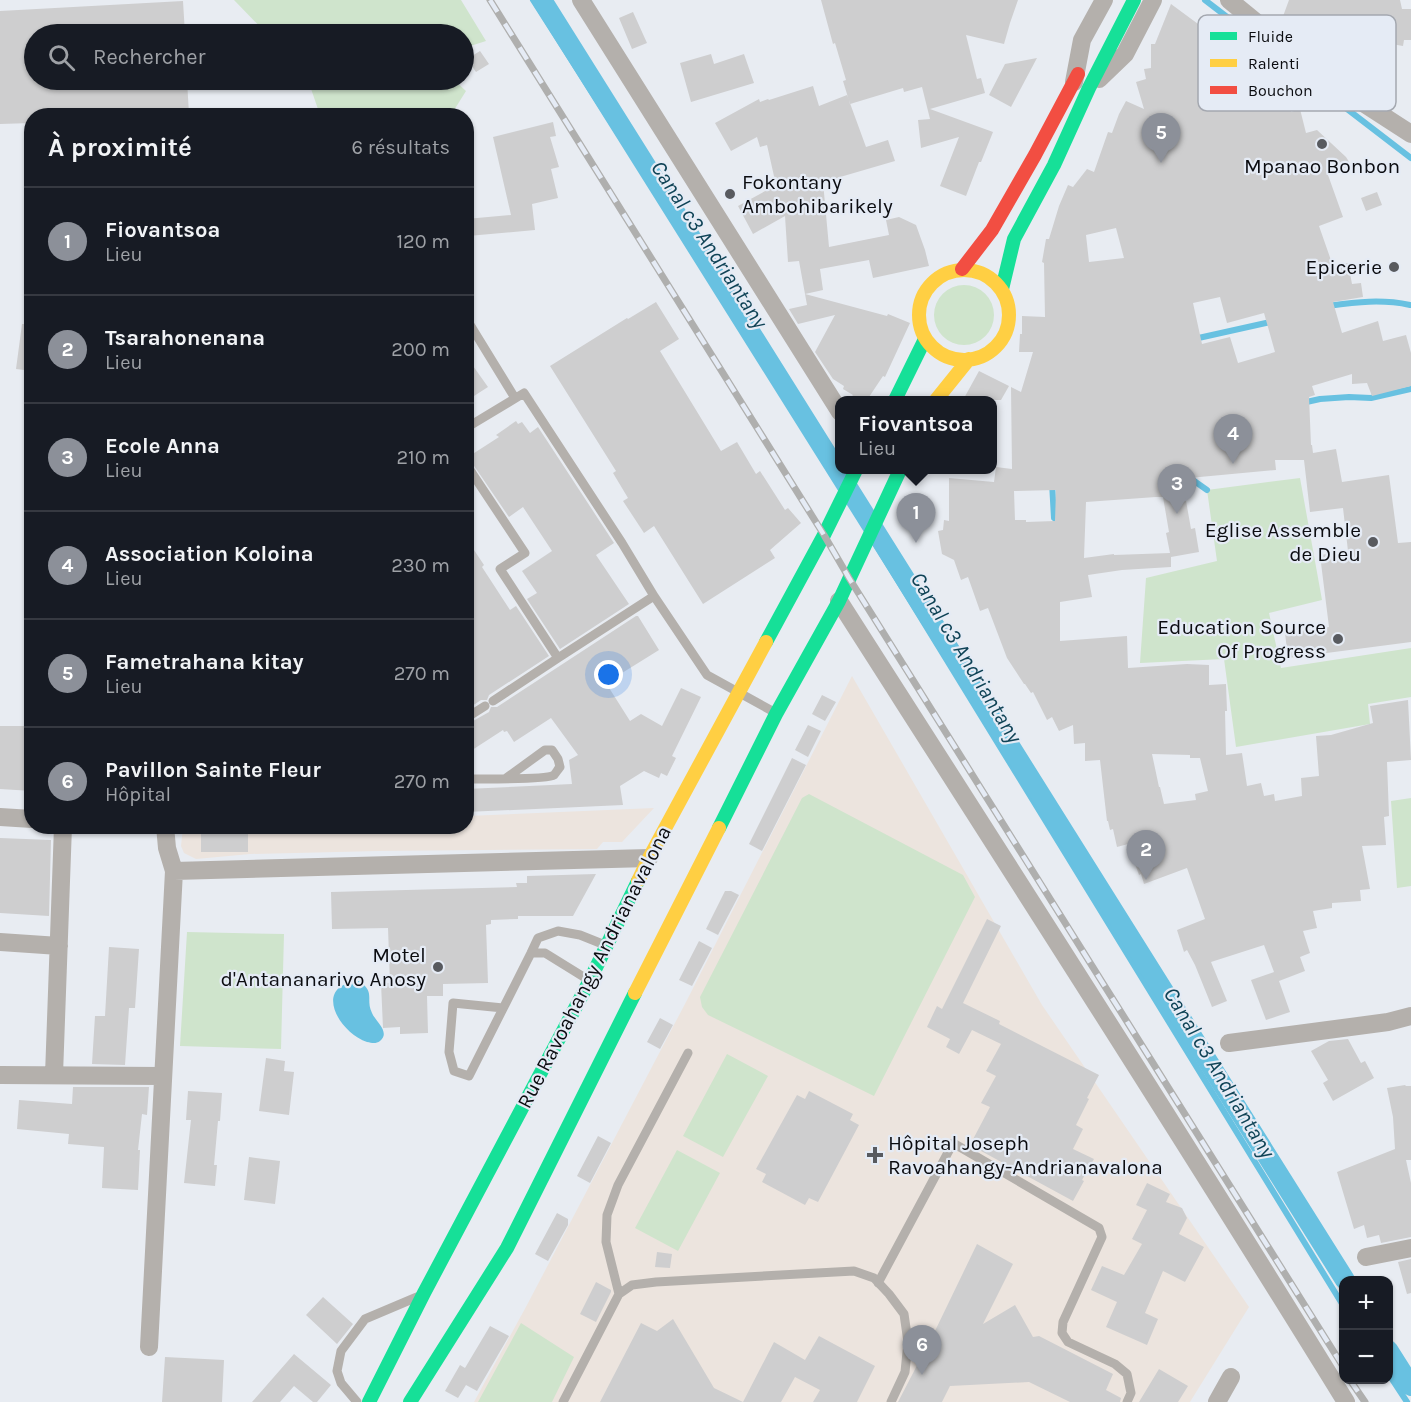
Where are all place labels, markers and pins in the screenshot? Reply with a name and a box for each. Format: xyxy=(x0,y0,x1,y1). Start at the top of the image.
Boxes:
pin: 5 xyxy=(1142,114,1180,163)
marker: Mpanao Bonbon xyxy=(1315,137,1329,151)
place label: Mpanao Bonbon xyxy=(1244,154,1400,178)
place label: Fokontany Ambohibarikely xyxy=(742,170,893,218)
marker: Fokontany Ambohibarikely xyxy=(723,187,737,201)
place label: Epicerie xyxy=(1305,255,1382,279)
marker: Epicerie xyxy=(1387,260,1401,274)
pin: 4 xyxy=(1214,414,1252,464)
pin: 3 xyxy=(1158,464,1196,514)
pin: 1 xyxy=(896,494,936,543)
place label: Eglise Assemble de Dieu xyxy=(1205,518,1361,566)
marker: Eglise Assemble de Dieu xyxy=(1366,535,1380,549)
place label: Education Source Of Progress xyxy=(1157,615,1326,663)
marker: Education Source Of Progress xyxy=(1331,632,1345,646)
pin: 2 xyxy=(1126,830,1166,880)
place label: Motel d'Antananarivo Anosy xyxy=(221,943,426,991)
marker: Motel d'Antananarivo Anosy xyxy=(431,960,445,974)
place label: Hôpital Joseph Ravoahangy-Andrianavalona xyxy=(888,1131,1163,1179)
marker: Hôpital Joseph Ravoahangy-Andrianavalona xyxy=(866,1146,884,1164)
pin: 6 xyxy=(902,1326,942,1375)

